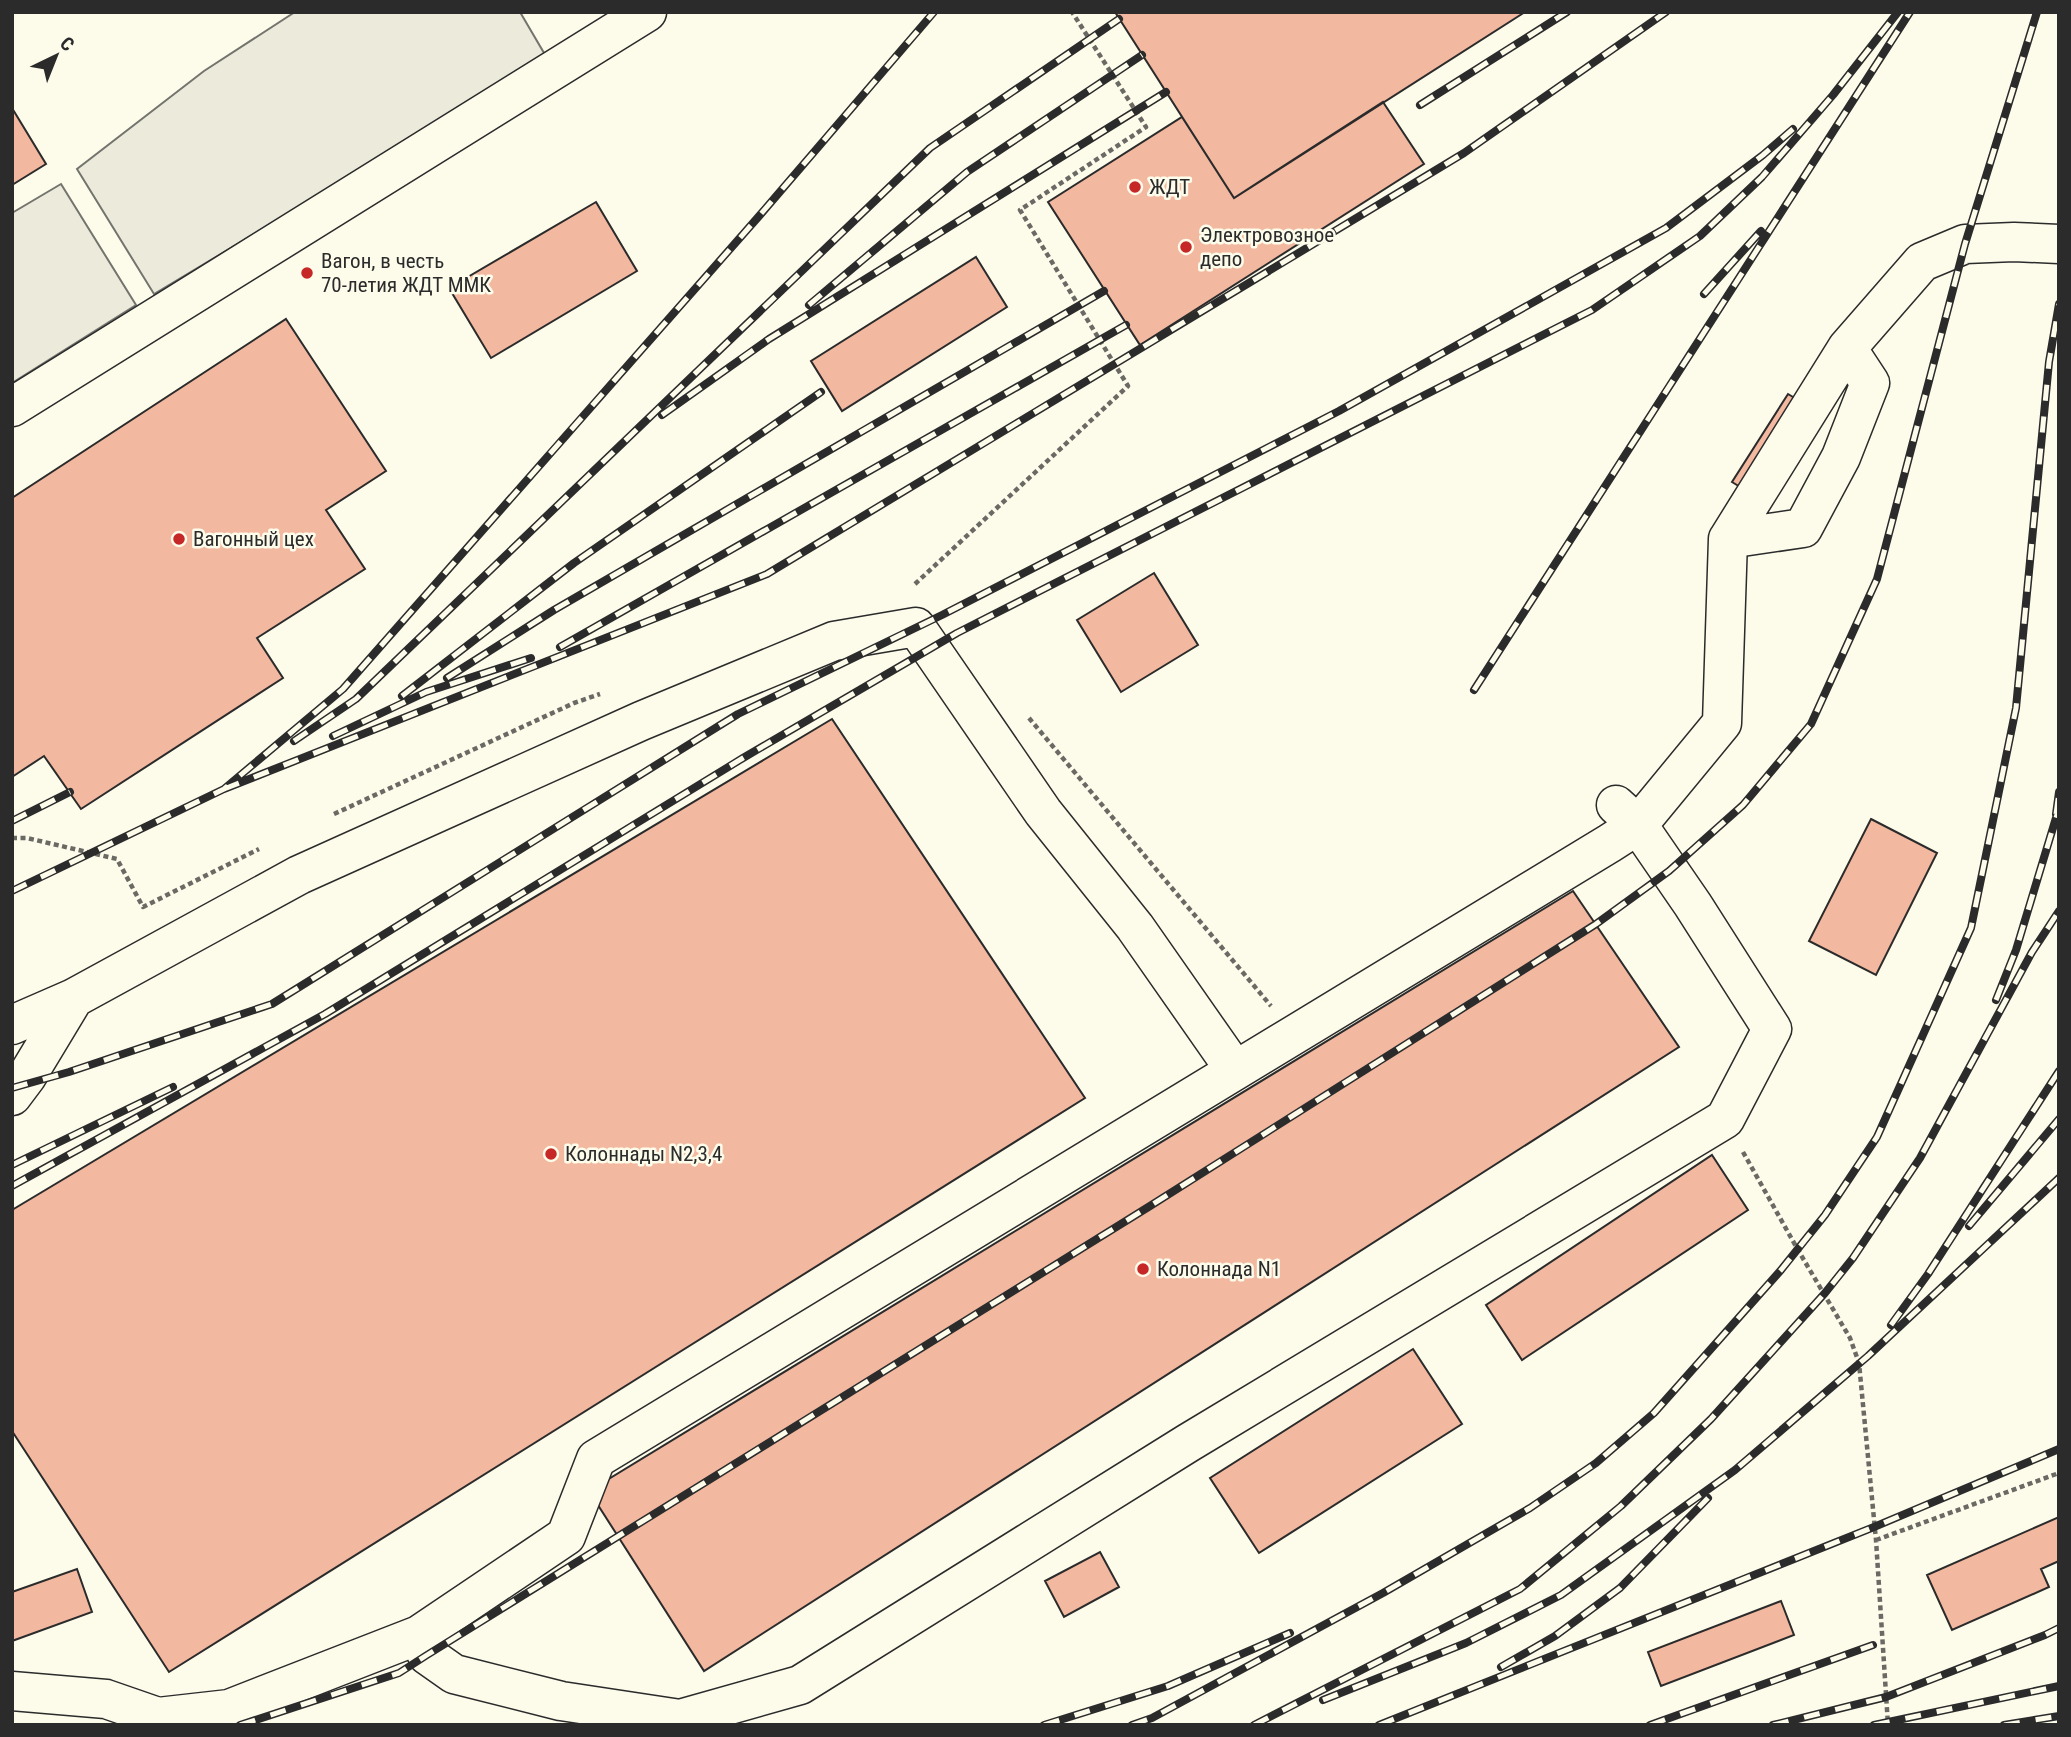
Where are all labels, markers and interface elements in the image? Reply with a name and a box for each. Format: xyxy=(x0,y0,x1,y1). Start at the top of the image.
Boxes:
north arrow xyxy=(21,21,91,91)
text: С xyxy=(55,32,79,56)
place label: ЖДТ xyxy=(1149,175,1190,199)
marker: ЖДТ xyxy=(1127,179,1143,195)
place label: Электровозное депо xyxy=(1200,223,1334,271)
marker: Электровозное депо xyxy=(1178,239,1194,255)
place label: Вагон, в честь 70-летия ЖДТ ММК xyxy=(321,249,491,297)
marker: Вагон, в честь 70-летия ЖДТ ММК xyxy=(299,265,315,281)
place label: Вагонный цех xyxy=(193,527,314,551)
marker: Вагонный цех xyxy=(171,531,187,547)
place label: Колоннады N2,3,4 xyxy=(565,1142,722,1166)
marker: Колоннады N2,3,4 xyxy=(543,1146,559,1162)
place label: Колоннада N1 xyxy=(1157,1257,1281,1281)
marker: Колоннада N1 xyxy=(1135,1261,1151,1277)

